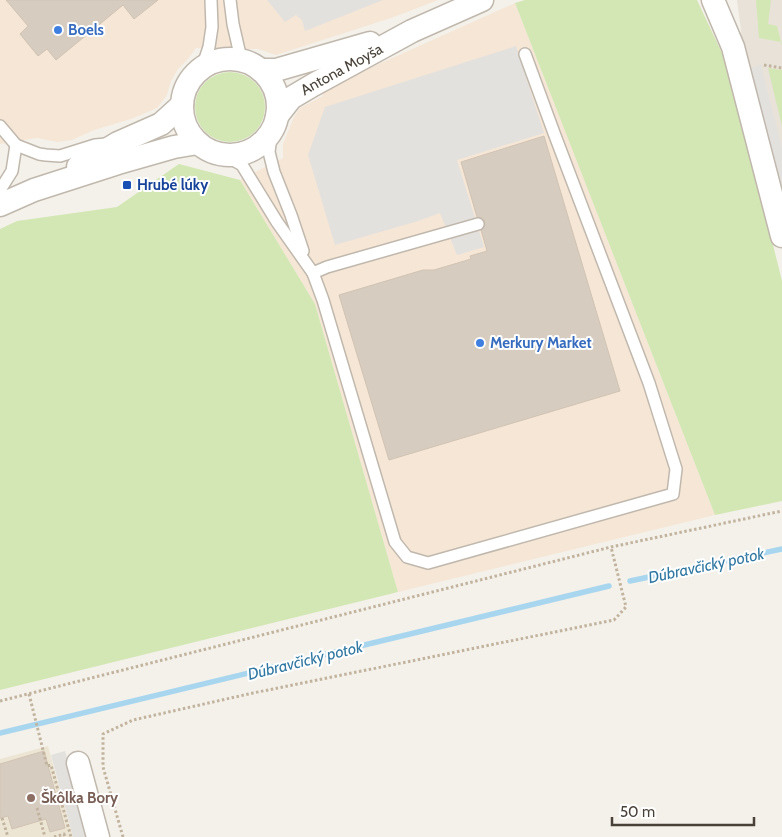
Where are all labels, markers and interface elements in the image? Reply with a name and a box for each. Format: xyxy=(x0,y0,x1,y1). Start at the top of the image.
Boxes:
place label: Boels xyxy=(68,21,104,39)
marker: Boels xyxy=(52,24,64,36)
street label: Antona Moyša xyxy=(297,39,387,99)
place label: Hrubé lúky xyxy=(137,176,209,194)
marker: Hrubé lúky xyxy=(121,179,133,191)
place label: Merkury Market xyxy=(490,334,592,352)
marker: Merkury Market xyxy=(474,337,486,349)
water label: Dúbravčický potok xyxy=(646,544,767,587)
water label: Dúbravčický potok xyxy=(246,637,366,684)
place label: Škôlka Bory xyxy=(41,788,119,807)
marker: Škôlka Bory xyxy=(25,792,37,804)
scale bar xyxy=(612,794,754,826)
text: 50 m xyxy=(620,803,655,821)

